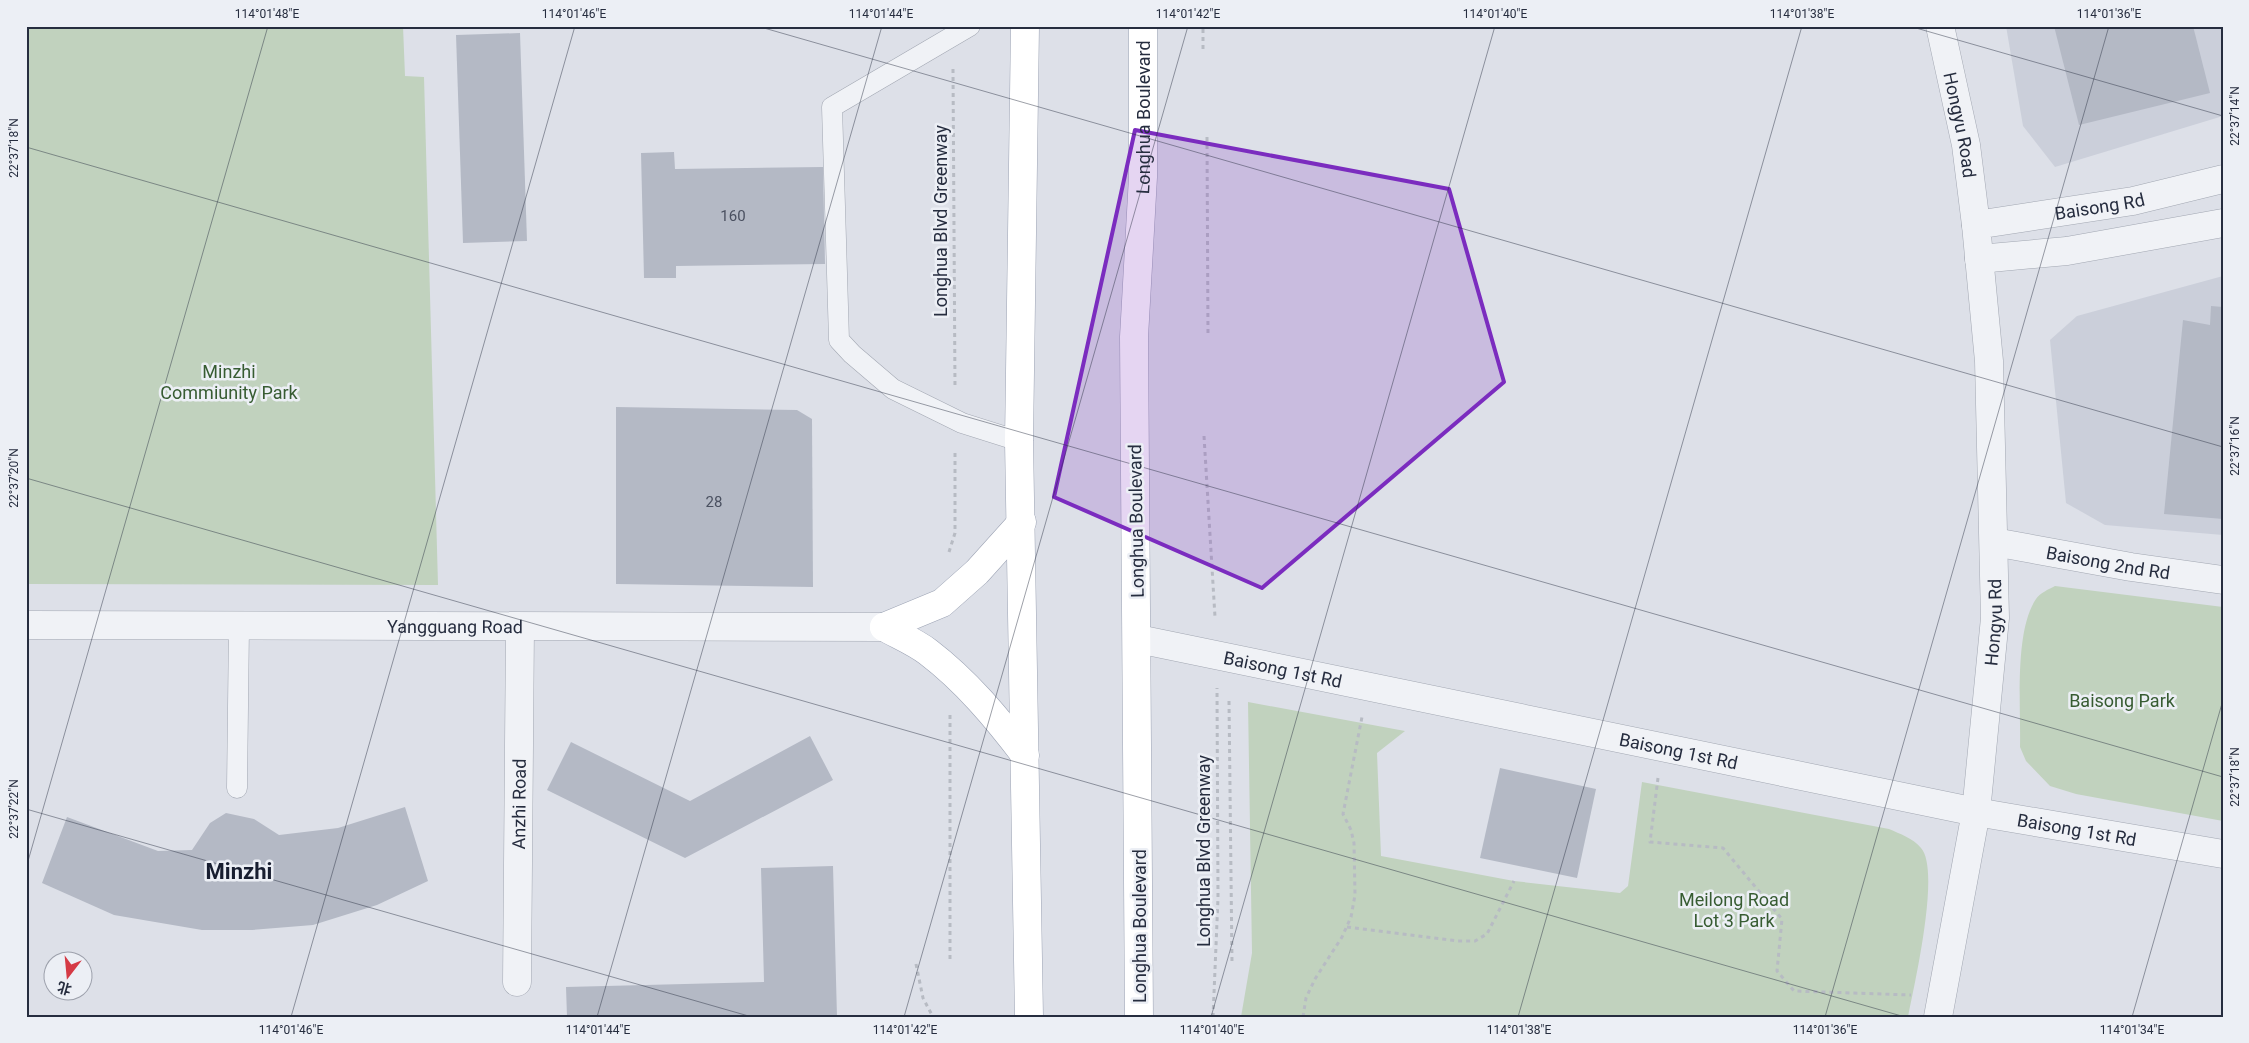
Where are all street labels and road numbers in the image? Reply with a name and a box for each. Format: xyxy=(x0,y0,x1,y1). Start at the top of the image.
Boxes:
street label: Longhua Boulevard xyxy=(1132,40,1154,195)
street label: Hongyu Road xyxy=(1940,70,1981,179)
street label: Longhua Blvd Greenway xyxy=(930,125,951,317)
street label: Baisong Rd xyxy=(2053,188,2147,223)
street label: Longhua Boulevard xyxy=(1124,444,1148,598)
street label: Baisong 2nd Rd xyxy=(2045,541,2172,583)
street label: Hongyu Rd xyxy=(1980,579,2006,667)
street label: Yangguang Road xyxy=(387,615,523,637)
street label: Baisong 1st Rd xyxy=(1222,646,1344,691)
street label: Baisong 1st Rd xyxy=(1617,728,1740,773)
street label: Longhua Blvd Greenway xyxy=(1193,755,1214,947)
street label: Anzhi Road xyxy=(508,759,529,849)
street label: Baisong 1st Rd xyxy=(2016,809,2138,850)
street label: Longhua Boulevard xyxy=(1129,849,1150,1003)

